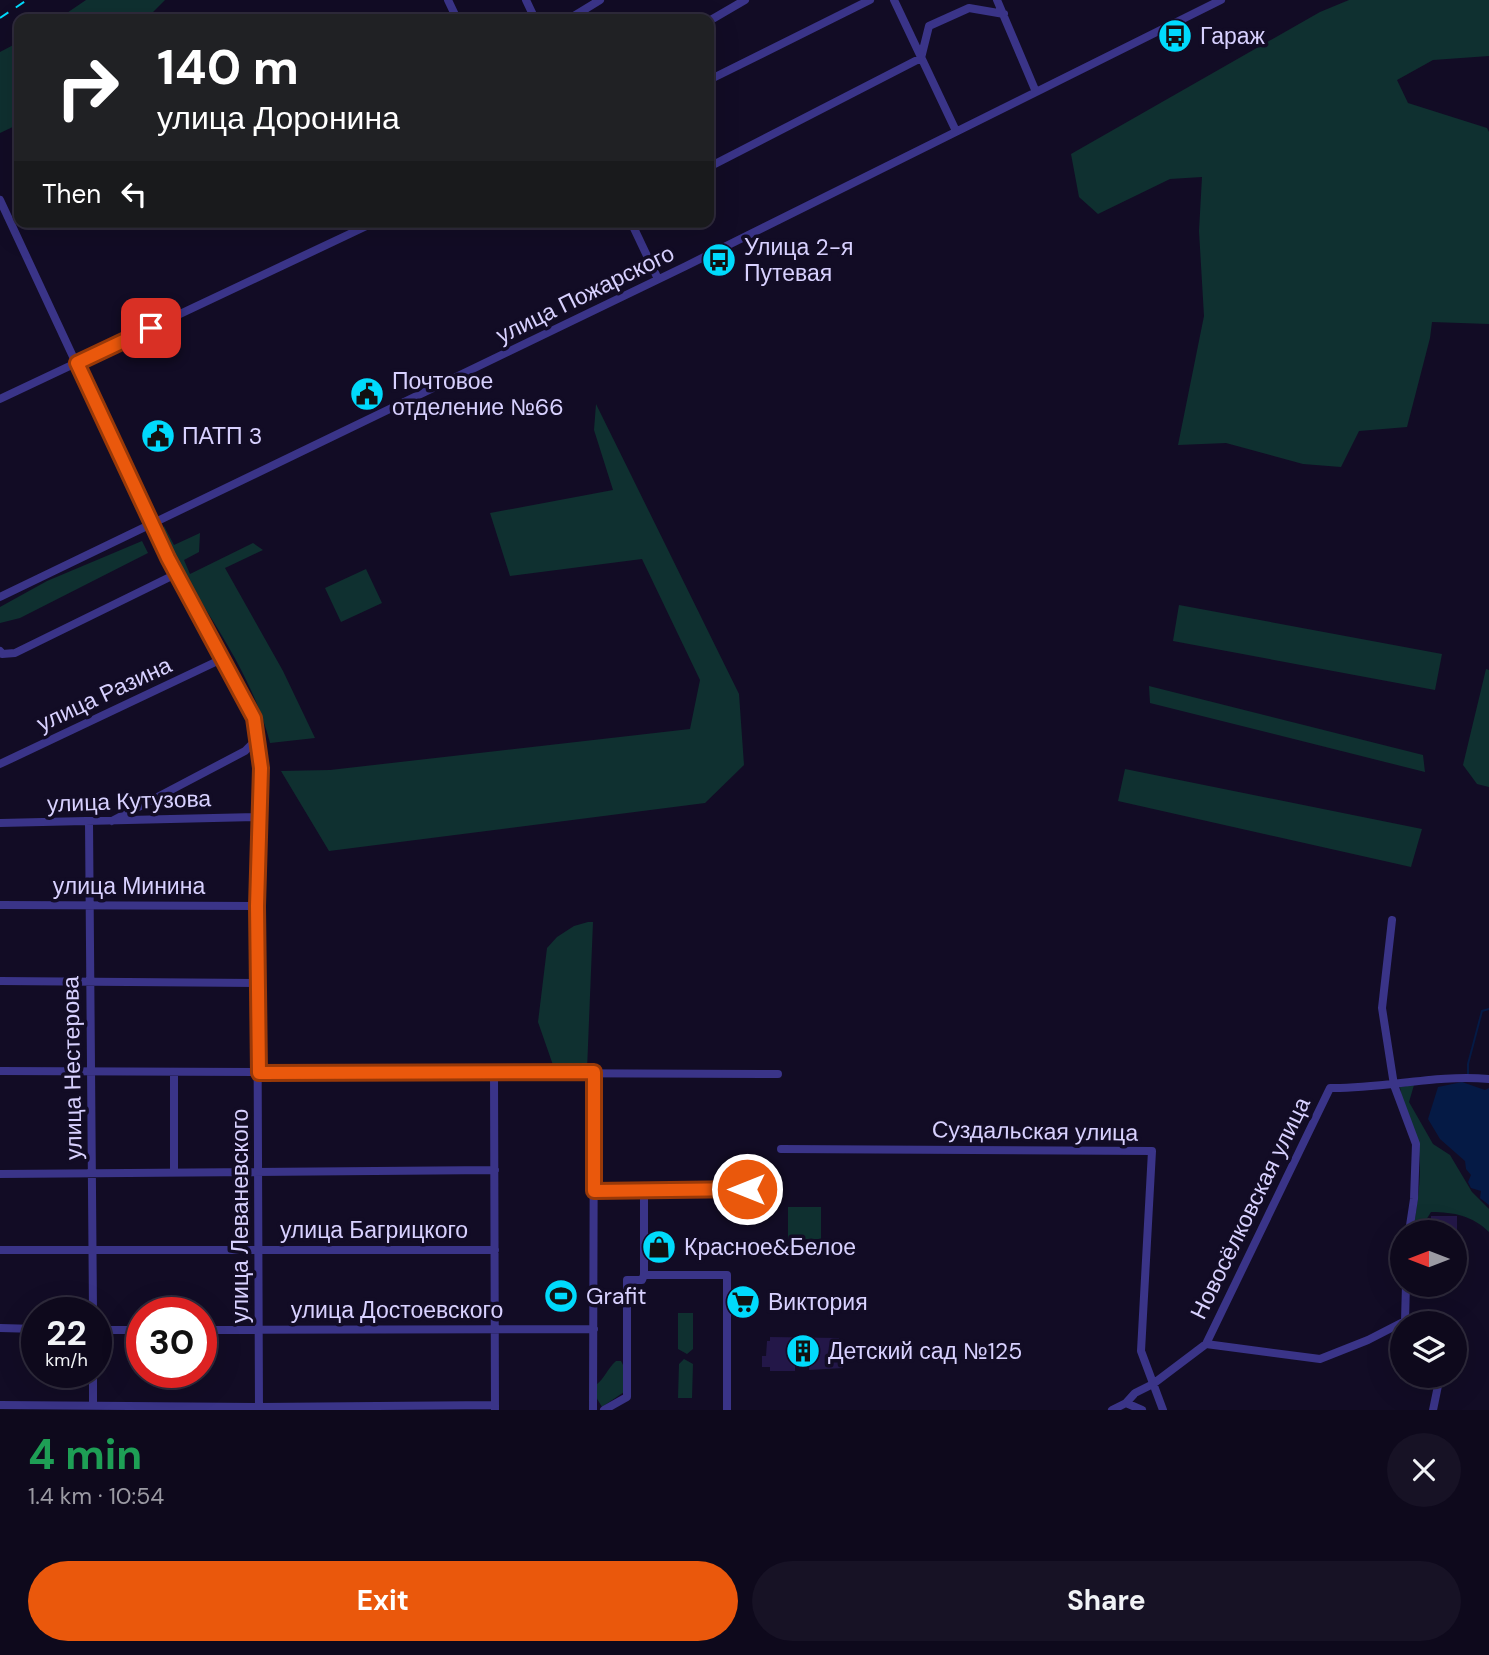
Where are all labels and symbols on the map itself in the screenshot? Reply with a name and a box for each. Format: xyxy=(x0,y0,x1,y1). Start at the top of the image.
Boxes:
bus stop icon: Гараж xyxy=(1156,17,1194,55)
place label: Гараж xyxy=(1200,21,1266,51)
place label: Улица 2-я Путевая xyxy=(744,232,854,288)
street label: улица Пожарского xyxy=(491,238,679,350)
bus stop icon: Улица 2-я Путевая xyxy=(700,241,738,279)
pin xyxy=(121,298,181,358)
place label: Почтовое отделение №66 xyxy=(392,366,564,422)
public building icon: Почтовое отделение №66 xyxy=(348,375,386,413)
public building icon: ПАТП 3 xyxy=(139,417,177,455)
place label: ПАТП 3 xyxy=(182,421,262,451)
street label: улица Разина xyxy=(32,650,176,738)
street label: улица Кутузова xyxy=(46,783,212,819)
street label: улица Минина xyxy=(53,871,205,901)
street label: улица Нестерова xyxy=(55,976,89,1160)
street label: Новосёлковская улица xyxy=(1183,1092,1317,1324)
street label: улица Леваневского xyxy=(225,1109,255,1323)
street label: Суздальская улица xyxy=(932,1114,1139,1148)
position arrow xyxy=(710,1152,784,1226)
street label: улица Багрицкого xyxy=(280,1215,468,1245)
north arrow xyxy=(1390,1220,1466,1297)
shop icon: Красное&Белое xyxy=(640,1228,678,1266)
place label: Красное&Белое xyxy=(684,1232,856,1262)
sports icon: Grafit xyxy=(542,1277,580,1315)
place label: Grafit xyxy=(586,1281,646,1311)
supermarket icon: Виктория xyxy=(724,1283,762,1321)
place label: Виктория xyxy=(768,1287,868,1317)
street label: улица Достоевского xyxy=(291,1295,503,1325)
speed limit sign: 30 xyxy=(126,1297,217,1388)
building icon: Детский сад №125 xyxy=(784,1332,822,1370)
place label: Детский сад №125 xyxy=(828,1336,1022,1366)

